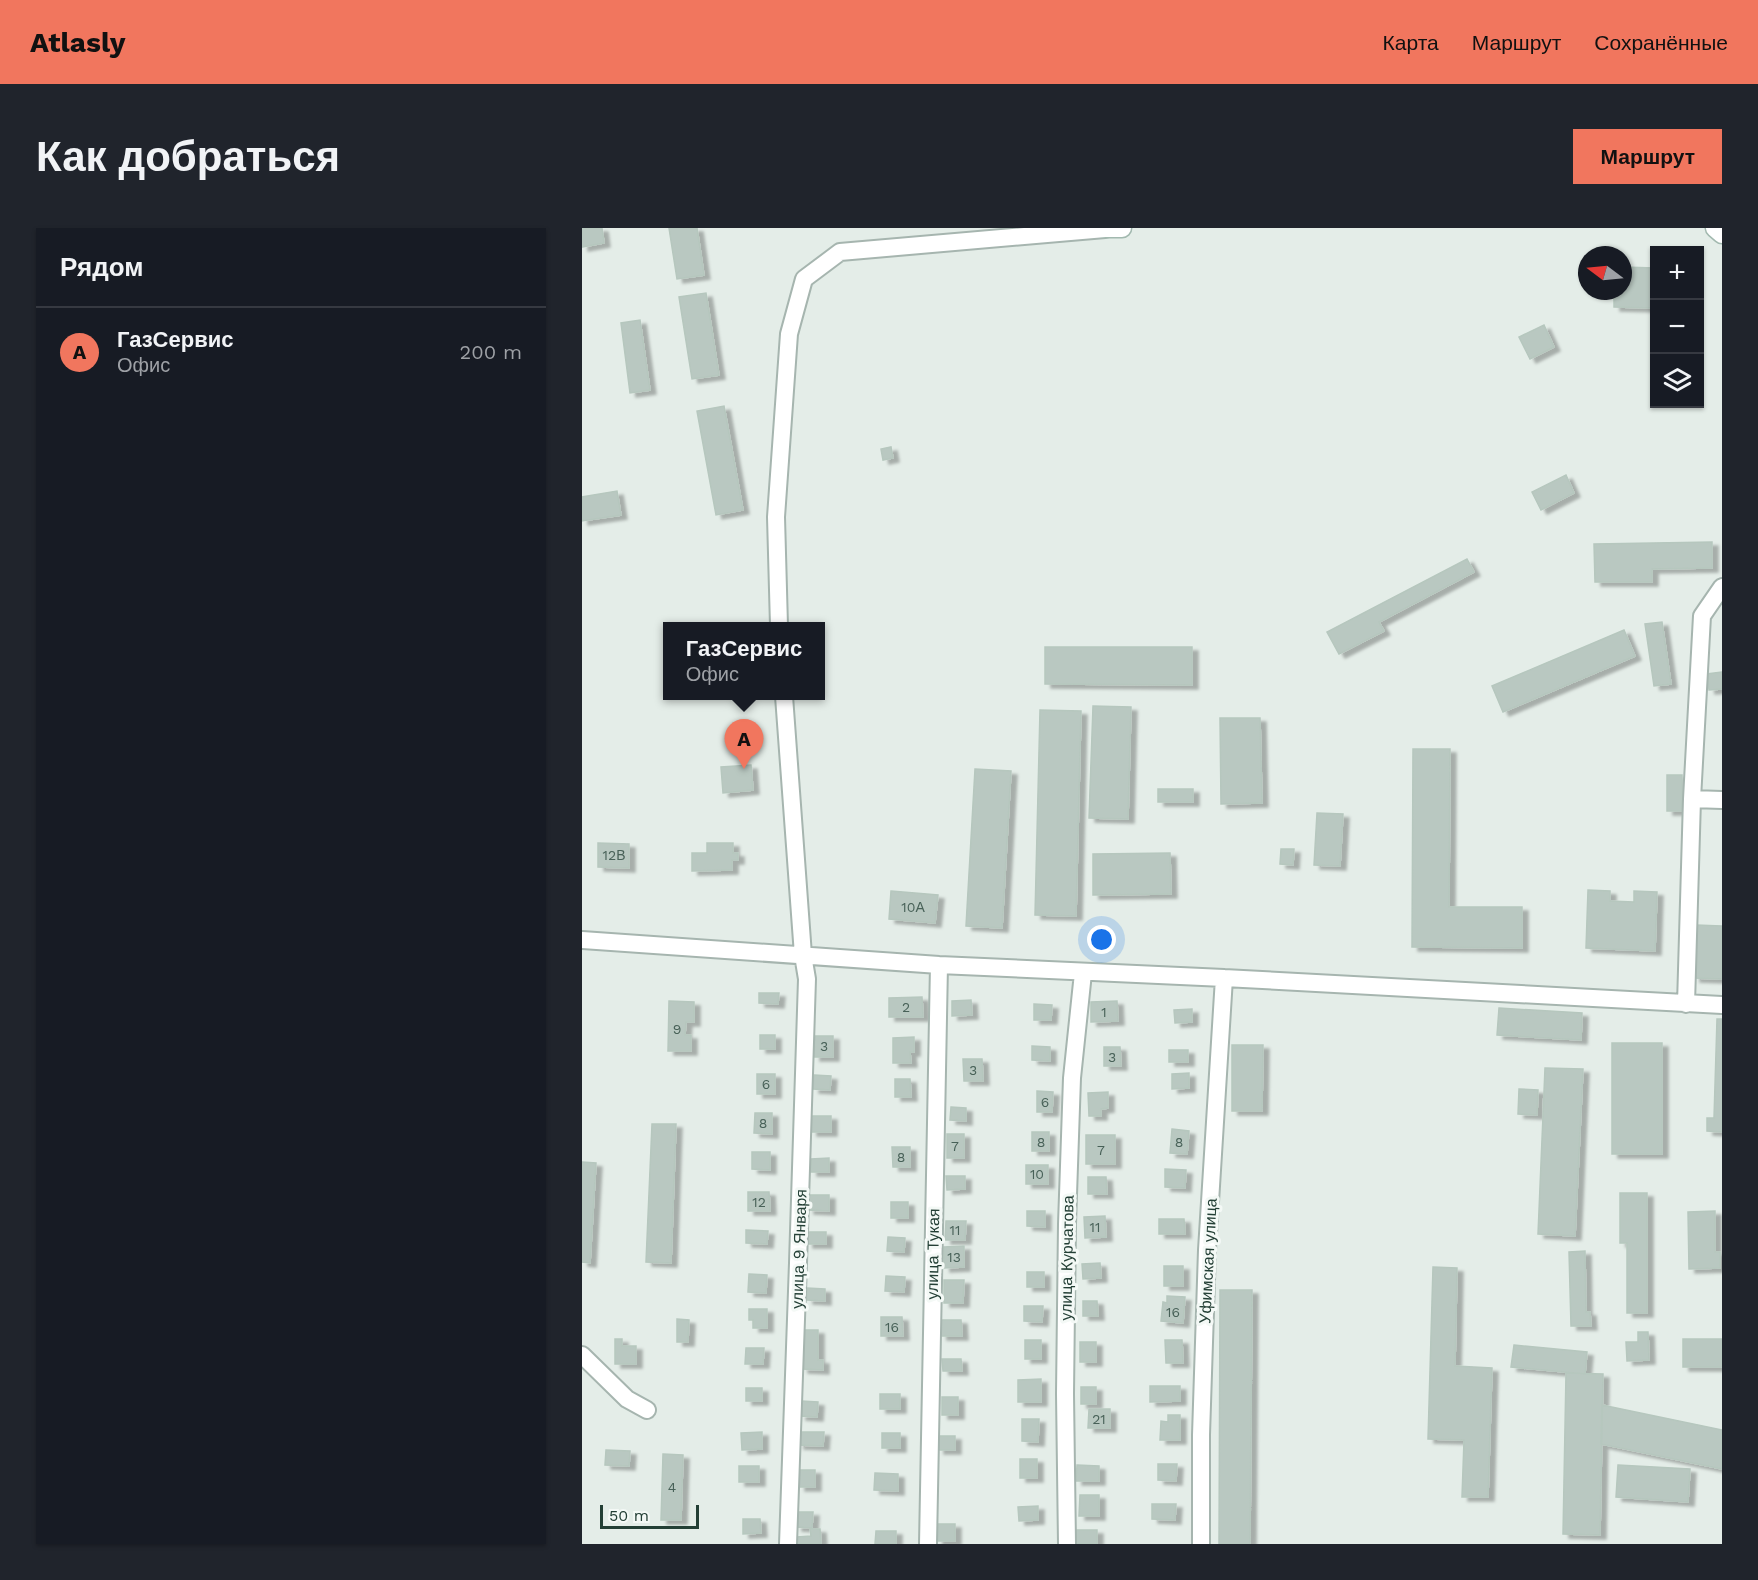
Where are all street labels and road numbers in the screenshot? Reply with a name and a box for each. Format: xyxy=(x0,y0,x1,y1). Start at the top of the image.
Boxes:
street label: улица 9 Января xyxy=(787,1189,811,1309)
street label: улица Курчатова xyxy=(1056,1195,1078,1321)
street label: Уфимская улица xyxy=(1195,1198,1221,1324)
street label: улица Тукая xyxy=(923,1208,943,1300)

